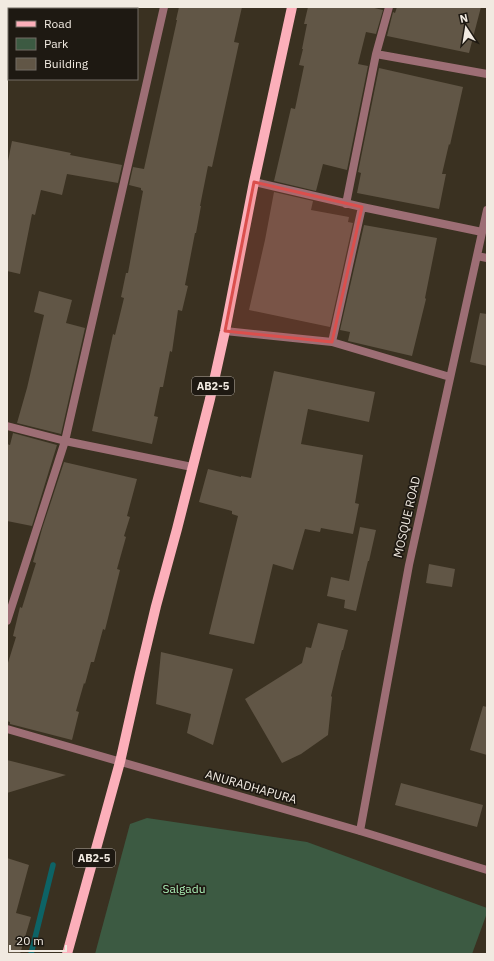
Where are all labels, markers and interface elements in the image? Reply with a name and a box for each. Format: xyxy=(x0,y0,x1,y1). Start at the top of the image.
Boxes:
legend xyxy=(8,8,138,80)
north arrow xyxy=(446,8,486,48)
text: N xyxy=(459,11,469,26)
text: Road xyxy=(44,16,72,31)
text: Park xyxy=(44,36,69,51)
text: Building xyxy=(44,56,89,71)
road number: AB2-5 xyxy=(192,377,234,395)
street label: MOSQUE ROAD xyxy=(390,475,423,559)
street label: ANURADHAPURA xyxy=(204,766,299,807)
road number: AB2-5 xyxy=(73,849,115,867)
park label: Salgadu xyxy=(162,881,206,896)
scale bar xyxy=(10,927,66,953)
text: 20 m xyxy=(16,933,44,948)

